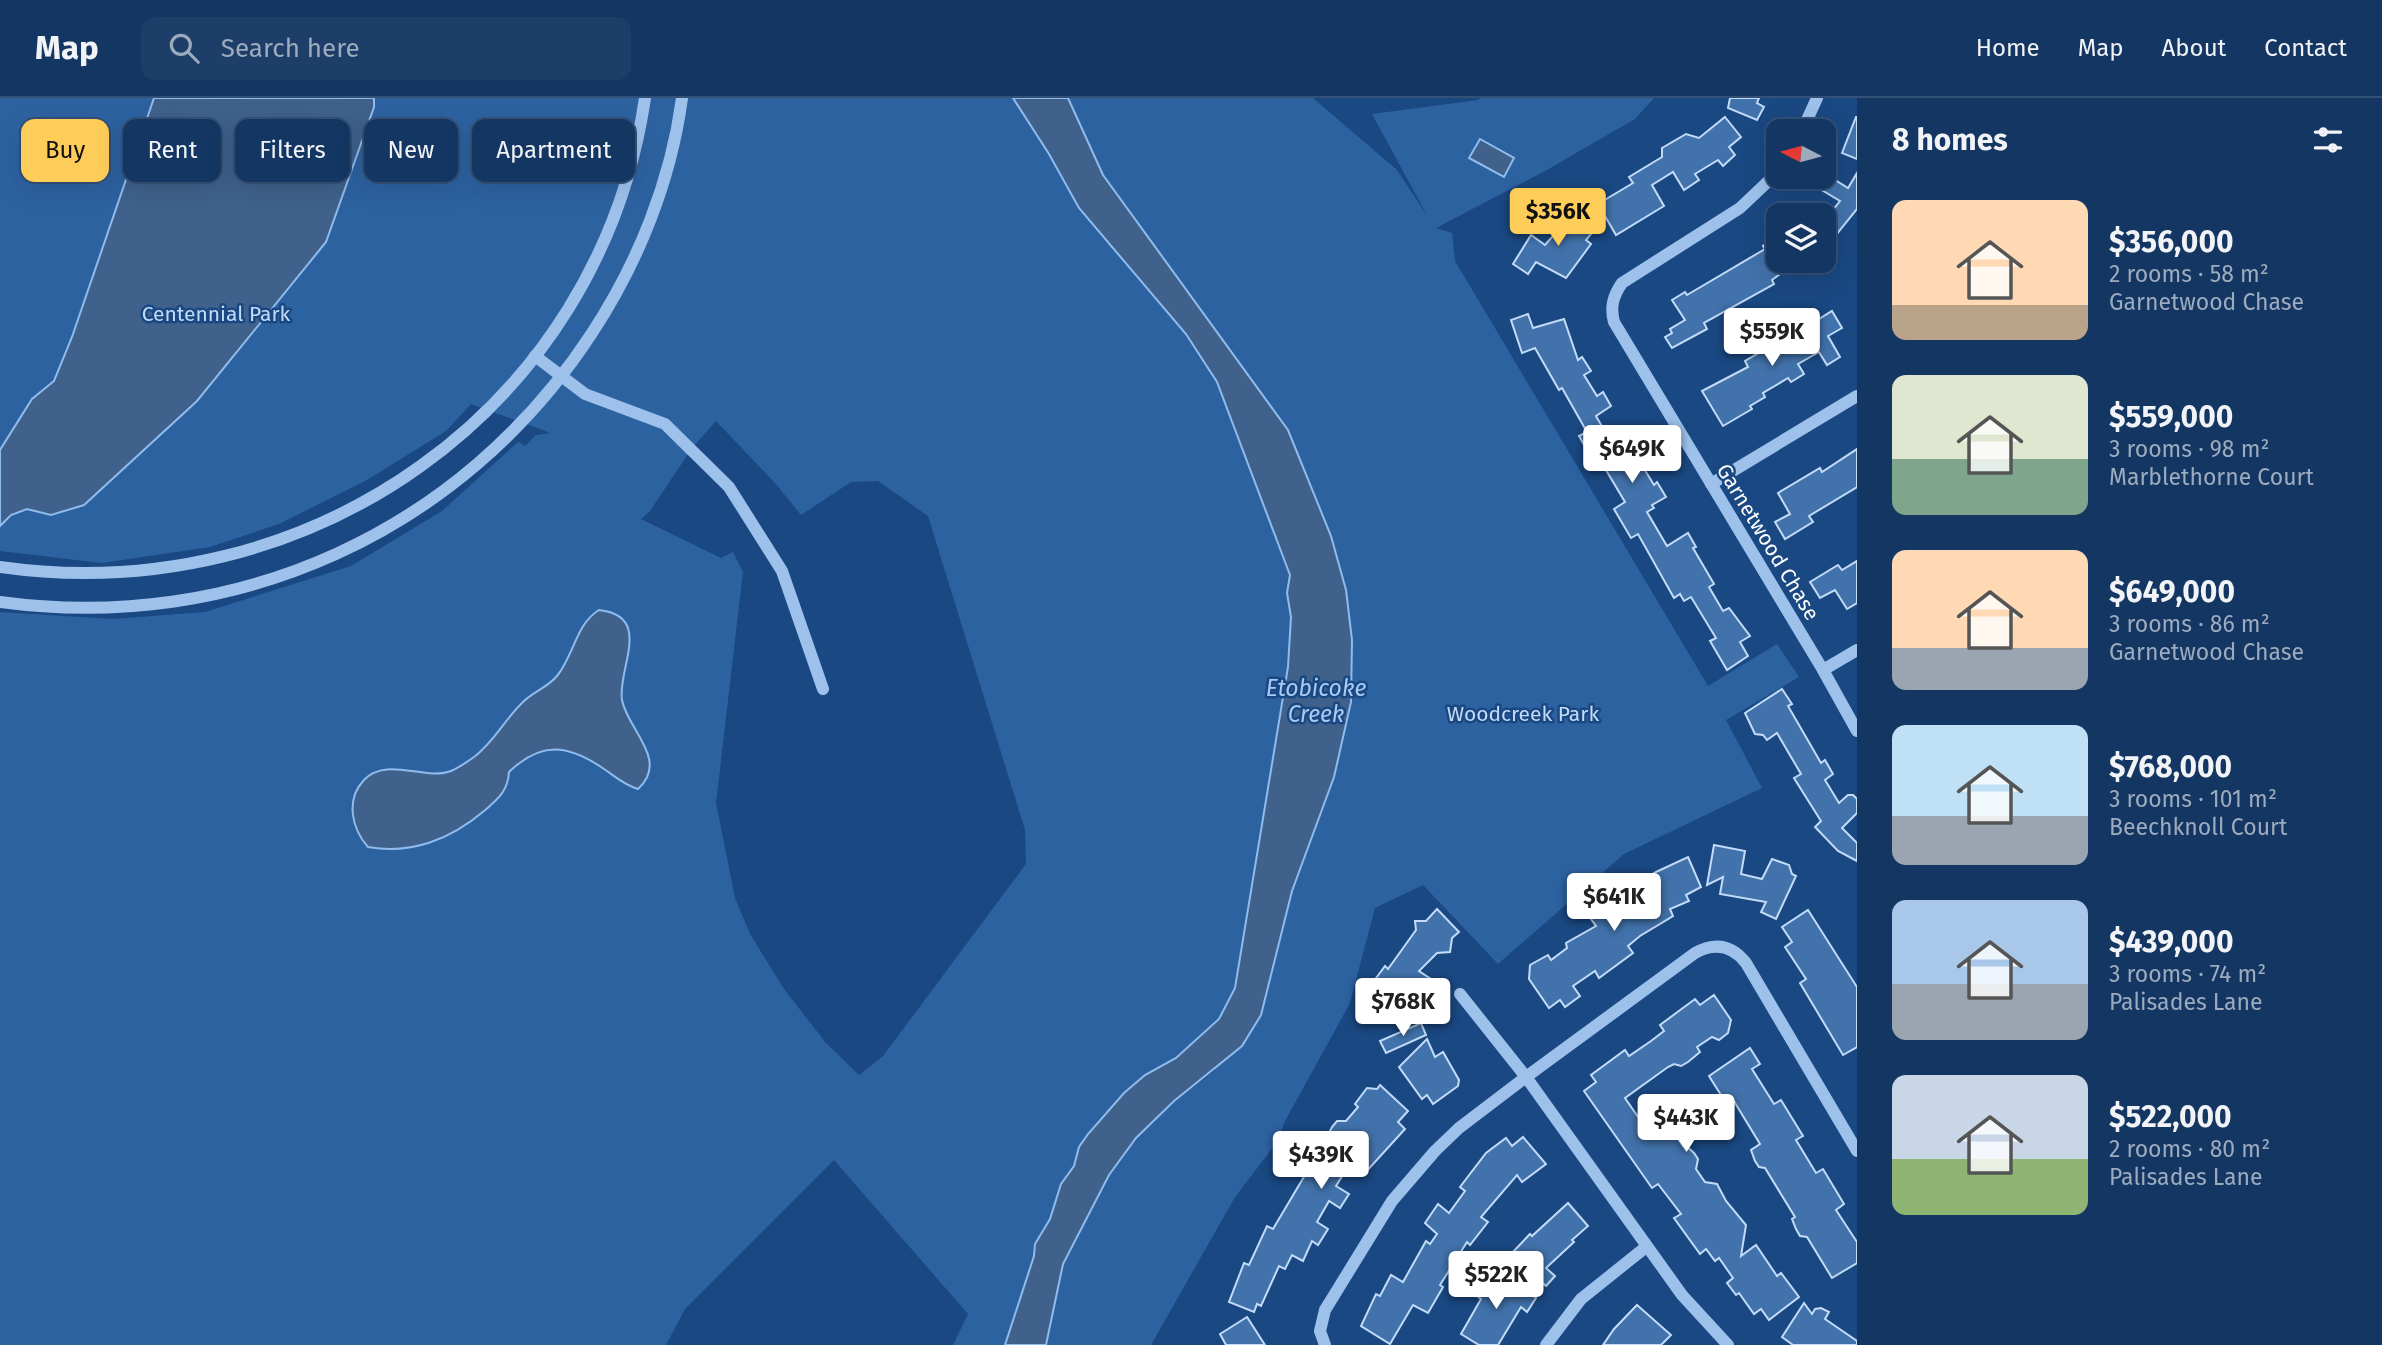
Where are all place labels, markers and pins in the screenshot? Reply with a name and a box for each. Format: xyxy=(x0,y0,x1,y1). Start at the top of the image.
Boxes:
pin: $356K xyxy=(1509,188,1607,248)
pin: $559K xyxy=(1723,308,1821,368)
pin: $649K xyxy=(1583,426,1681,485)
pin: $641K xyxy=(1565,874,1663,933)
pin: $768K xyxy=(1354,978,1452,1038)
pin: $443K xyxy=(1637,1094,1735,1154)
pin: $439K xyxy=(1272,1132,1370,1191)
pin: $522K xyxy=(1447,1252,1545,1311)

